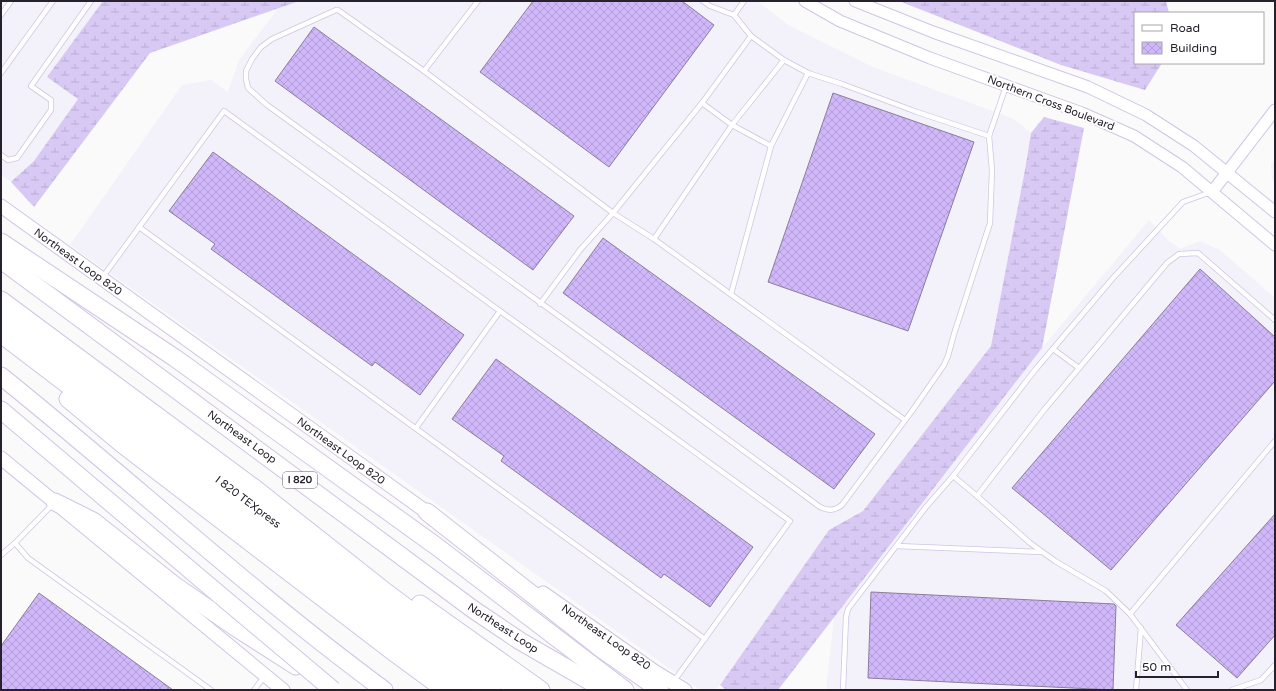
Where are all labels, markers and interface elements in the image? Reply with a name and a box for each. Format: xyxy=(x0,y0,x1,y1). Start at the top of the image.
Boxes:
legend xyxy=(1134,12,1264,64)
text: Road xyxy=(1170,21,1200,35)
text: Building xyxy=(1170,41,1217,55)
street label: Northern Cross Boulevard xyxy=(986,73,1116,133)
street label: Northeast Loop 820 xyxy=(32,226,125,298)
street label: Northeast Loop xyxy=(205,408,279,466)
street label: Northeast Loop 820 xyxy=(295,415,388,487)
road number: I 820 xyxy=(283,472,317,488)
street label: I 820 TEXpress xyxy=(213,473,283,531)
street label: Northeast Loop xyxy=(465,600,541,656)
street label: Northeast Loop 820 xyxy=(559,601,653,673)
scale bar xyxy=(1136,653,1218,679)
text: 50 m xyxy=(1142,660,1171,674)

